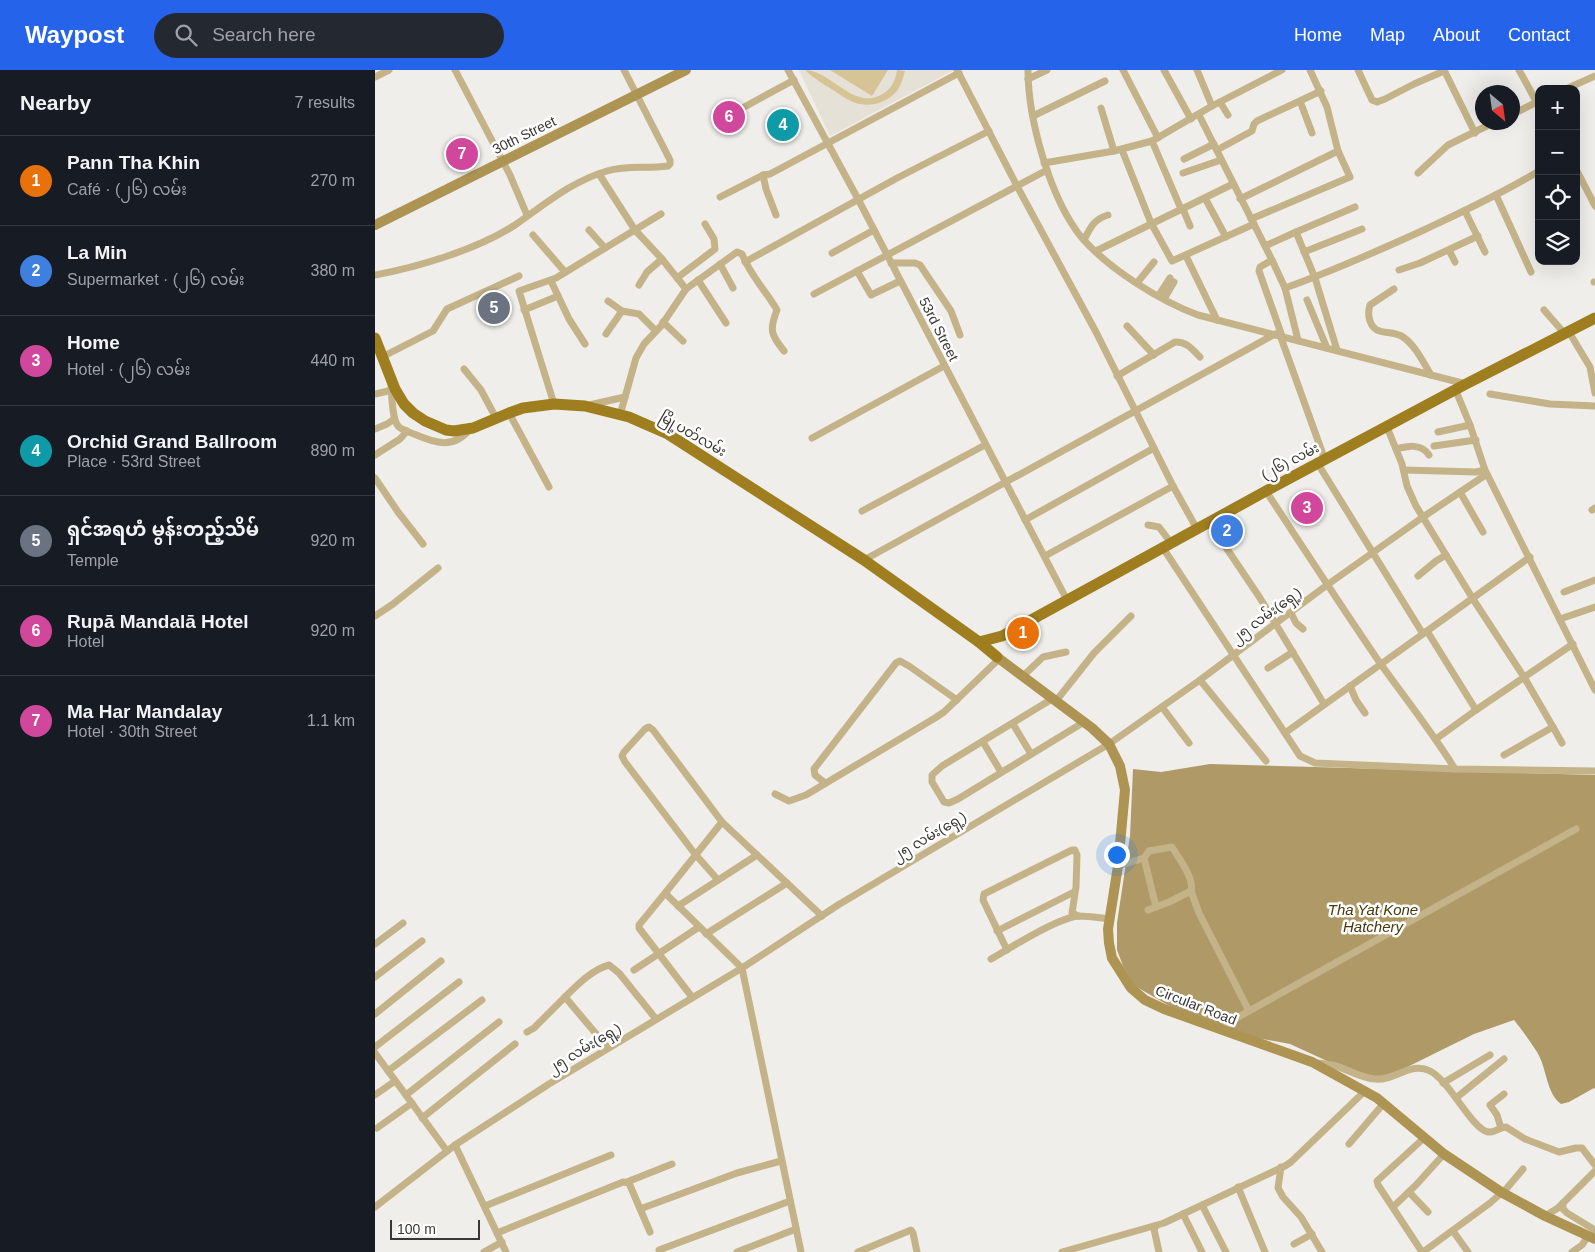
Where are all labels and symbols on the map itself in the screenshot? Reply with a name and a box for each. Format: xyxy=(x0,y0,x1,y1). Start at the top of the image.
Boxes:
north arrow xyxy=(1475,85,1520,130)
pin: 6 xyxy=(713,98,745,136)
pin: 4 xyxy=(767,106,799,144)
street label: 30th Street xyxy=(490,113,558,157)
pin: 7 xyxy=(446,135,478,173)
pin: 5 xyxy=(478,289,510,327)
street label: 53rd Street xyxy=(916,295,962,364)
street label: မြို့ပတ်လမ်း xyxy=(655,407,730,463)
street label: (၂၆) လမ်း xyxy=(1258,437,1323,486)
pin: 3 xyxy=(1291,489,1323,527)
pin: 2 xyxy=(1211,512,1243,550)
street label: ၂၅ လမ်း(ရှေ့) xyxy=(1226,582,1307,649)
pin: 1 xyxy=(1007,614,1039,652)
street label: ၂၅ လမ်း(ရှေ့) xyxy=(888,807,971,867)
your location xyxy=(1104,842,1130,868)
water label: Tha Yat Kone Hatchery xyxy=(1328,901,1418,935)
street label: Circular Road xyxy=(1153,982,1239,1028)
street label: ၂၅ လမ်း(ရှေ့) xyxy=(543,1018,626,1080)
scale bar xyxy=(390,1217,480,1240)

